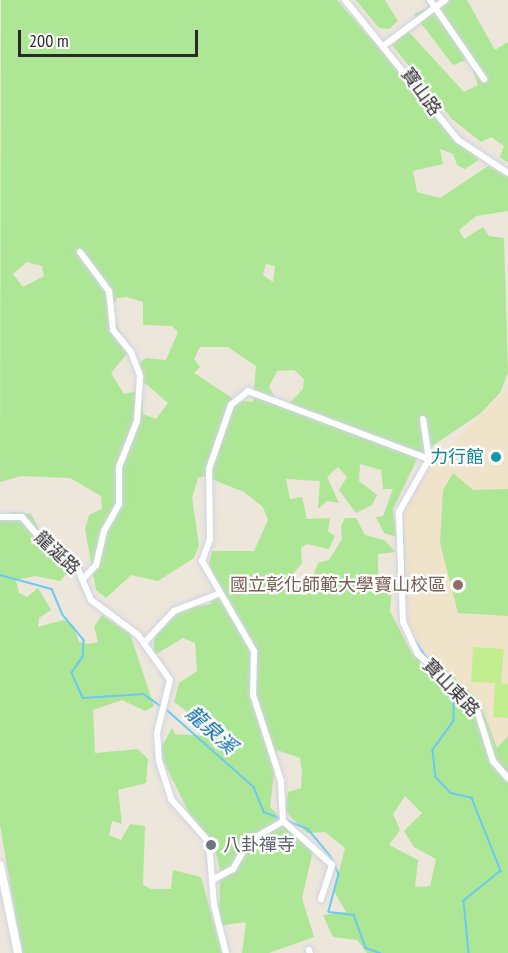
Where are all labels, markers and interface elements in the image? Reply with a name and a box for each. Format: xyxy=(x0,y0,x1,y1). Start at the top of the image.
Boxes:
scale bar xyxy=(21,18,201,56)
text: 200 m xyxy=(29,29,69,52)
street label: 寶山路 xyxy=(396,64,446,120)
place label: 力行館 xyxy=(430,446,484,468)
marker: 力行館 xyxy=(489,450,503,464)
street label: 龍涎路 xyxy=(30,527,84,579)
place label: 國立彰化師範大學寶山校區 xyxy=(230,574,446,596)
marker: 國立彰化師範大學寶山校區 xyxy=(451,578,465,592)
street label: 寶山東路 xyxy=(418,655,484,721)
water label: 龍泉溪 xyxy=(181,701,241,759)
place label: 八卦禪寺 xyxy=(223,834,295,856)
marker: 八卦禪寺 xyxy=(204,838,218,852)

